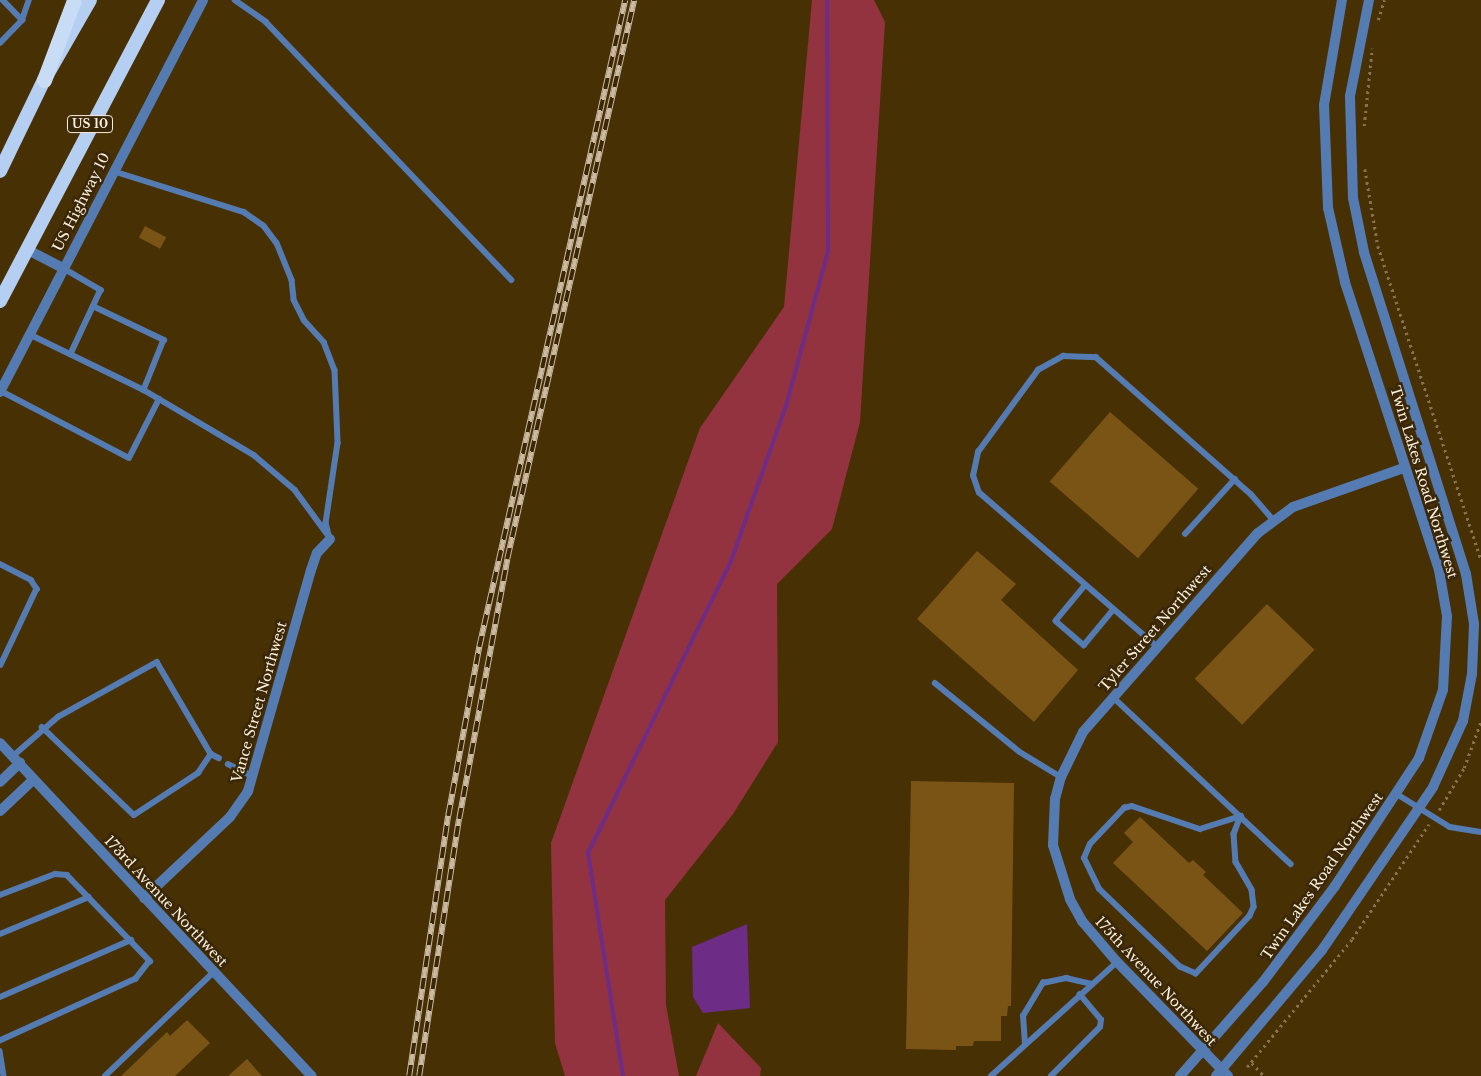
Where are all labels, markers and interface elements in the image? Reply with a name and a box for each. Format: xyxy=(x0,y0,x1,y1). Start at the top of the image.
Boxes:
road number: US 10 xyxy=(66,115,114,134)
street label: US Highway 10 xyxy=(49,150,113,254)
street label: Twin Lakes Road Northwest xyxy=(1387,384,1461,580)
street label: Tyler Street Northwest xyxy=(1095,561,1215,695)
street label: Vance Street Northwest xyxy=(228,620,290,784)
street label: Twin Lakes Road Northwest xyxy=(1258,789,1386,963)
street label: 173rd Avenue Northwest xyxy=(101,832,231,970)
street label: 175th Avenue Northwest xyxy=(1091,913,1221,1049)

